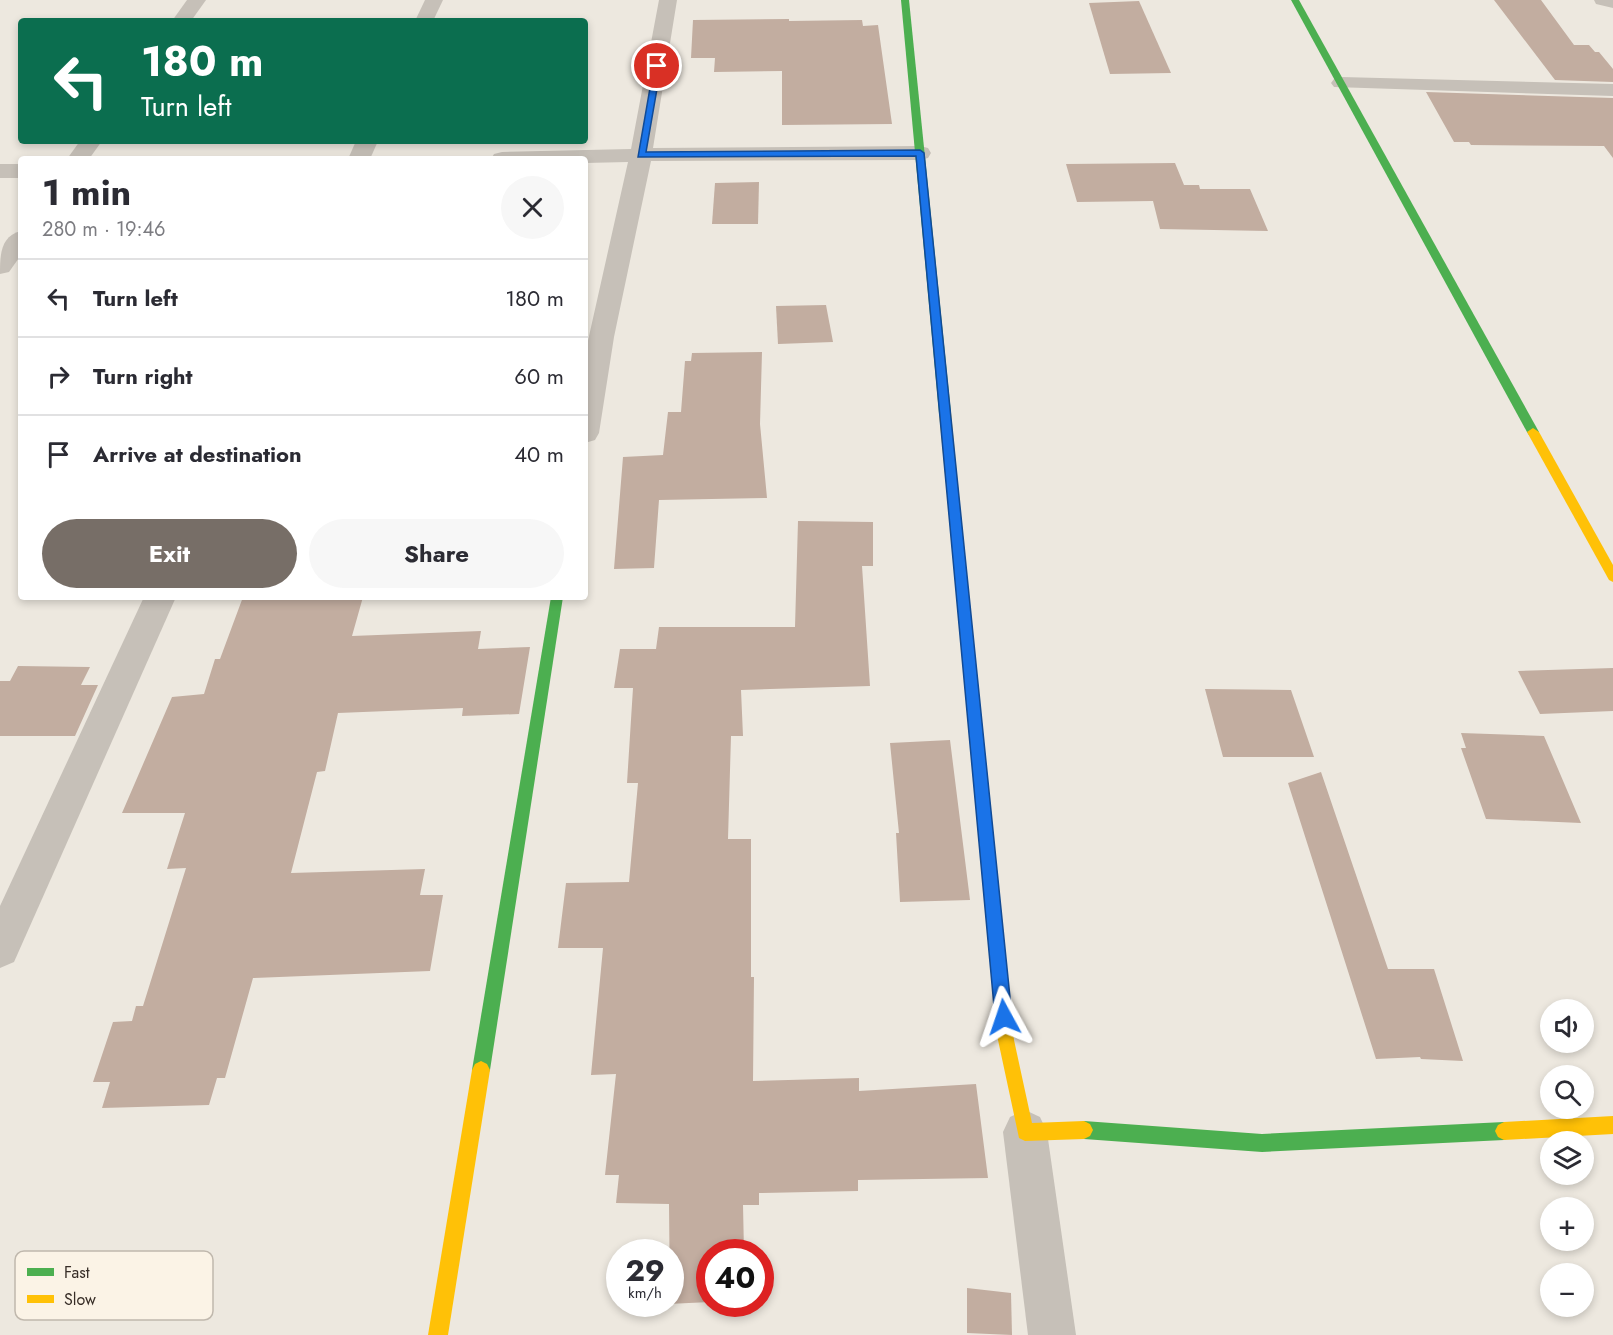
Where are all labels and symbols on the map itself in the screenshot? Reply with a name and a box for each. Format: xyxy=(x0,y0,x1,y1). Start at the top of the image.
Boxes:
pin xyxy=(631,40,682,91)
position arrow xyxy=(972,985,1036,1049)
speed limit sign: 40 xyxy=(696,1239,774,1317)
legend xyxy=(15,1251,213,1320)
text: Fast xyxy=(64,1261,90,1284)
text: Slow xyxy=(64,1288,96,1311)

